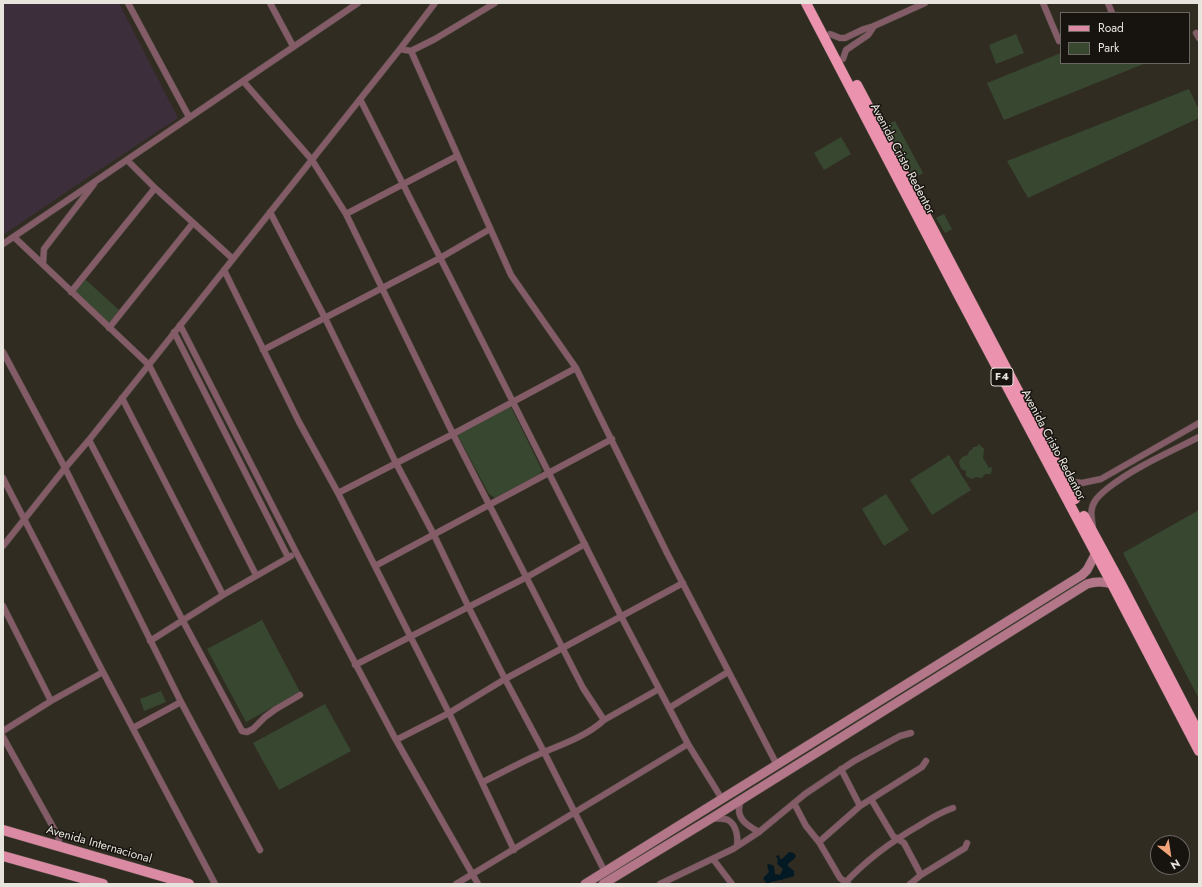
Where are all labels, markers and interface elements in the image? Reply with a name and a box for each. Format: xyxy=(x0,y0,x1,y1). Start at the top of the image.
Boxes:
legend xyxy=(1060,12,1190,64)
text: Road xyxy=(1098,19,1124,37)
text: Park xyxy=(1098,39,1119,57)
street label: Avenida Cristo Redentor xyxy=(867,101,937,217)
road number: F4 xyxy=(991,368,1013,386)
street label: Avenida Cristo Redentor xyxy=(1018,387,1088,503)
street label: Avenida Internacional xyxy=(45,823,153,867)
north arrow xyxy=(1150,835,1190,875)
text: N xyxy=(1168,855,1183,874)

